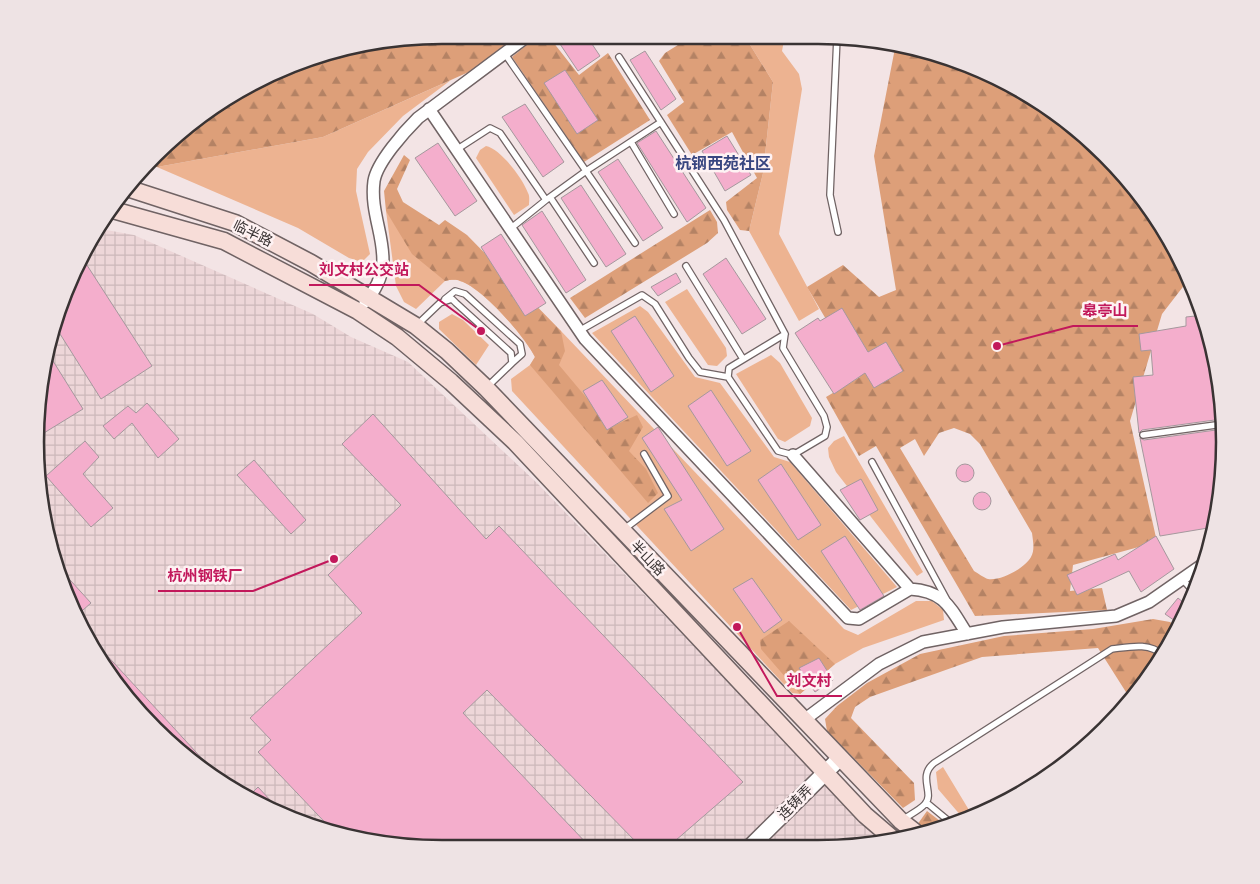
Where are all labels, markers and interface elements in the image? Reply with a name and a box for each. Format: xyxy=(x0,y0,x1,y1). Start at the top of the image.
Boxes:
district label: 杭钢西苑社区 xyxy=(675,154,771,175)
street label: 临半路 xyxy=(230,217,275,251)
callout: 刘文村公交站 xyxy=(309,255,419,285)
text: 刘文村公交站 xyxy=(319,261,409,281)
callout: 皋亭山 xyxy=(1073,296,1138,326)
text: 皋亭山 xyxy=(1082,303,1128,322)
street label: 半山路 xyxy=(626,538,668,580)
callout: 杭州钢铁厂 xyxy=(158,561,253,591)
text: 杭州钢铁厂 xyxy=(167,567,243,587)
callout: 刘文村 xyxy=(777,666,842,696)
text: 刘文村 xyxy=(786,672,832,692)
street label: 连铸弄 xyxy=(774,781,817,824)

